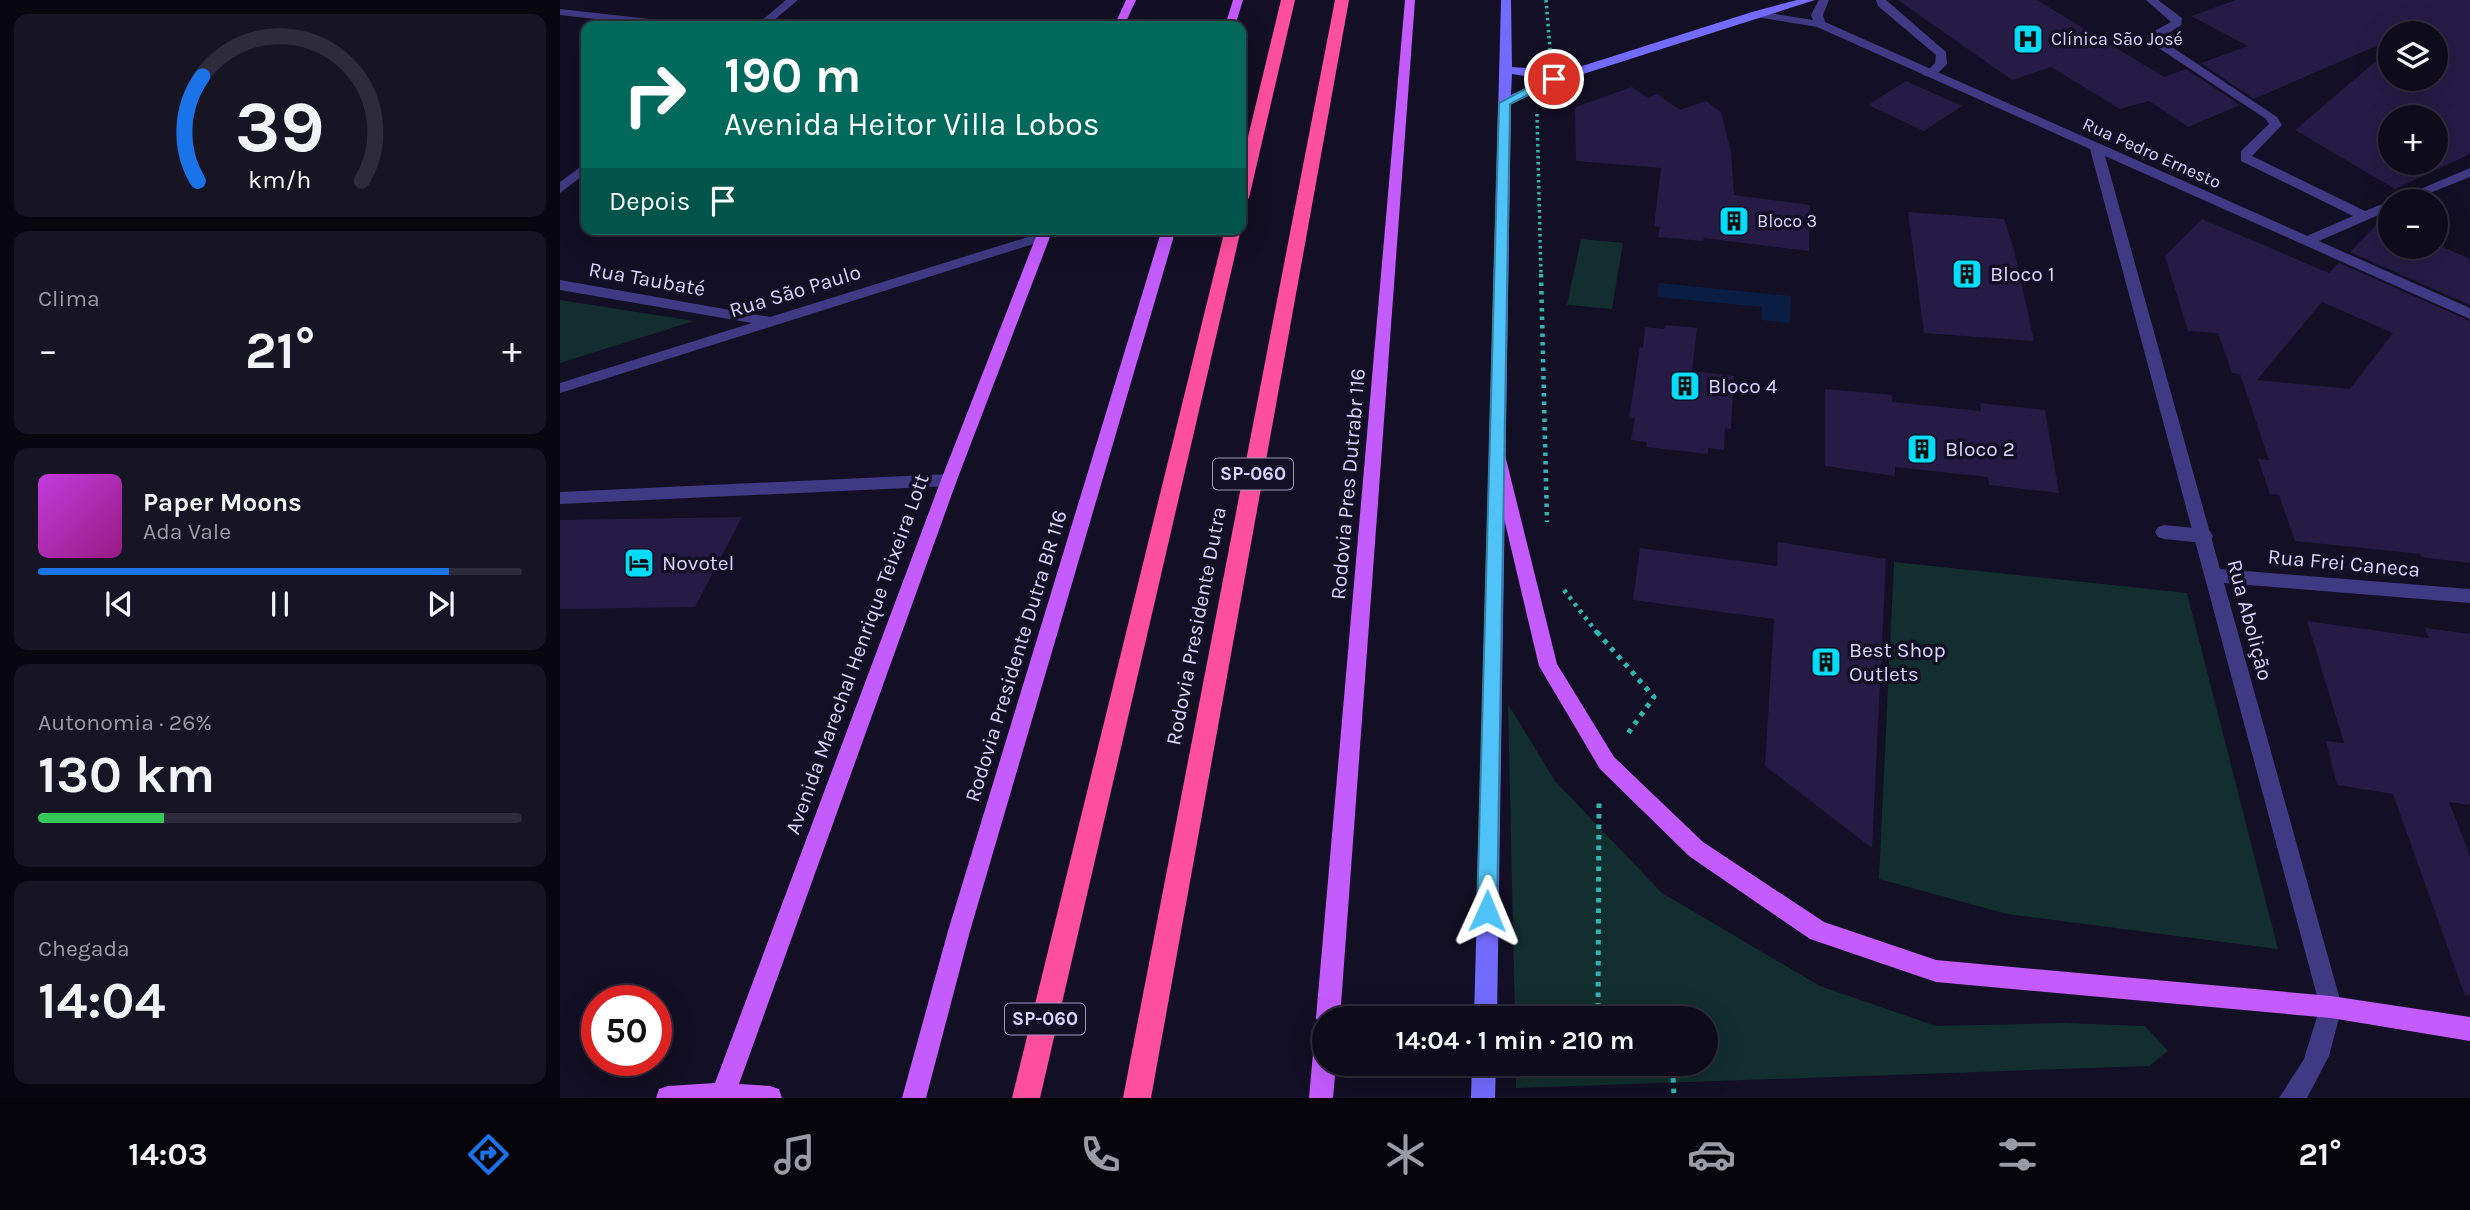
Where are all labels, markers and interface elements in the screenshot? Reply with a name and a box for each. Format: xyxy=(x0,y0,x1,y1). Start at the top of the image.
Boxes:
map controls xyxy=(2378,21,2448,259)
button: layers xyxy=(2378,21,2448,91)
hospital icon: Clínica São José xyxy=(2011,22,2045,56)
place label: Clínica São José xyxy=(2051,28,2183,50)
text: 190 m xyxy=(724,47,861,104)
icon: right xyxy=(609,49,700,140)
pin xyxy=(1524,49,1584,109)
icon: arrive xyxy=(1535,60,1573,98)
text: 39 xyxy=(235,85,325,170)
button: + xyxy=(2378,105,2448,175)
text: Avenida Heitor Villa Lobos xyxy=(724,106,1100,143)
street label: Rua Pedro Ernesto xyxy=(2079,113,2225,193)
text: km/h xyxy=(248,165,312,194)
icon: arrive xyxy=(704,182,742,220)
text: Depois xyxy=(609,186,690,217)
button: − xyxy=(2378,189,2448,259)
building icon: Bloco 3 xyxy=(1717,204,1751,238)
place label: Bloco 3 xyxy=(1757,210,1817,232)
street label: Rua Taubaté xyxy=(587,257,707,301)
building icon: Bloco 1 xyxy=(1950,257,1984,291)
street label: Rua São Paulo xyxy=(726,260,864,322)
place label: Bloco 1 xyxy=(1990,262,2055,286)
text: Clima xyxy=(38,285,100,312)
text: 21° xyxy=(245,320,315,381)
text: − xyxy=(38,328,58,373)
text: + xyxy=(502,328,522,373)
street label: Rodovia Pres Dutrabr 116 xyxy=(1326,367,1370,601)
building icon: Bloco 4 xyxy=(1668,369,1702,403)
place label: Bloco 4 xyxy=(1708,374,1778,398)
building icon: Bloco 2 xyxy=(1905,432,1939,466)
place label: Bloco 2 xyxy=(1945,437,2015,461)
road number: SP-060 xyxy=(1213,458,1293,489)
street label: Avenida Marechal Henrique Teixeira Lott xyxy=(780,471,934,837)
text: Paper Moons xyxy=(143,487,302,518)
street label: Rodovia Presidente Dutra xyxy=(1161,505,1231,747)
street label: Rodovia Presidente Dutra BR 116 xyxy=(960,507,1072,805)
text: Ada Vale xyxy=(143,518,231,545)
street label: Rua Frei Caneca xyxy=(2267,544,2421,582)
hotel icon: Novotel xyxy=(622,546,656,580)
place label: Novotel xyxy=(662,551,734,575)
street label: Rua Abolição xyxy=(2222,557,2278,683)
icon: previous xyxy=(100,585,138,623)
icon: pause xyxy=(261,585,299,623)
icon: next xyxy=(422,585,460,623)
place label: Best Shop Outlets xyxy=(1849,638,1946,686)
building icon: Best Shop Outlets xyxy=(1809,645,1843,679)
text: Autonomia · 26% xyxy=(38,709,212,736)
text: 130 km xyxy=(38,744,215,805)
position arrow xyxy=(1450,874,1524,948)
text: Chegada xyxy=(38,935,130,962)
text: 14:04 xyxy=(38,970,165,1031)
speed limit sign: 50 xyxy=(581,985,672,1076)
road number: SP-060 xyxy=(1005,1004,1085,1035)
text: 14:04 · 1 min · 210 m xyxy=(1395,1025,1635,1056)
icon: directions xyxy=(464,1130,513,1179)
icon: music xyxy=(770,1130,819,1179)
icon: phone xyxy=(1076,1130,1125,1179)
icon: climate xyxy=(1381,1130,1430,1179)
icon: car xyxy=(1687,1130,1736,1179)
icon: filters xyxy=(1993,1130,2042,1179)
text: 14:03 xyxy=(128,1136,208,1173)
text: 21° xyxy=(2298,1136,2342,1173)

